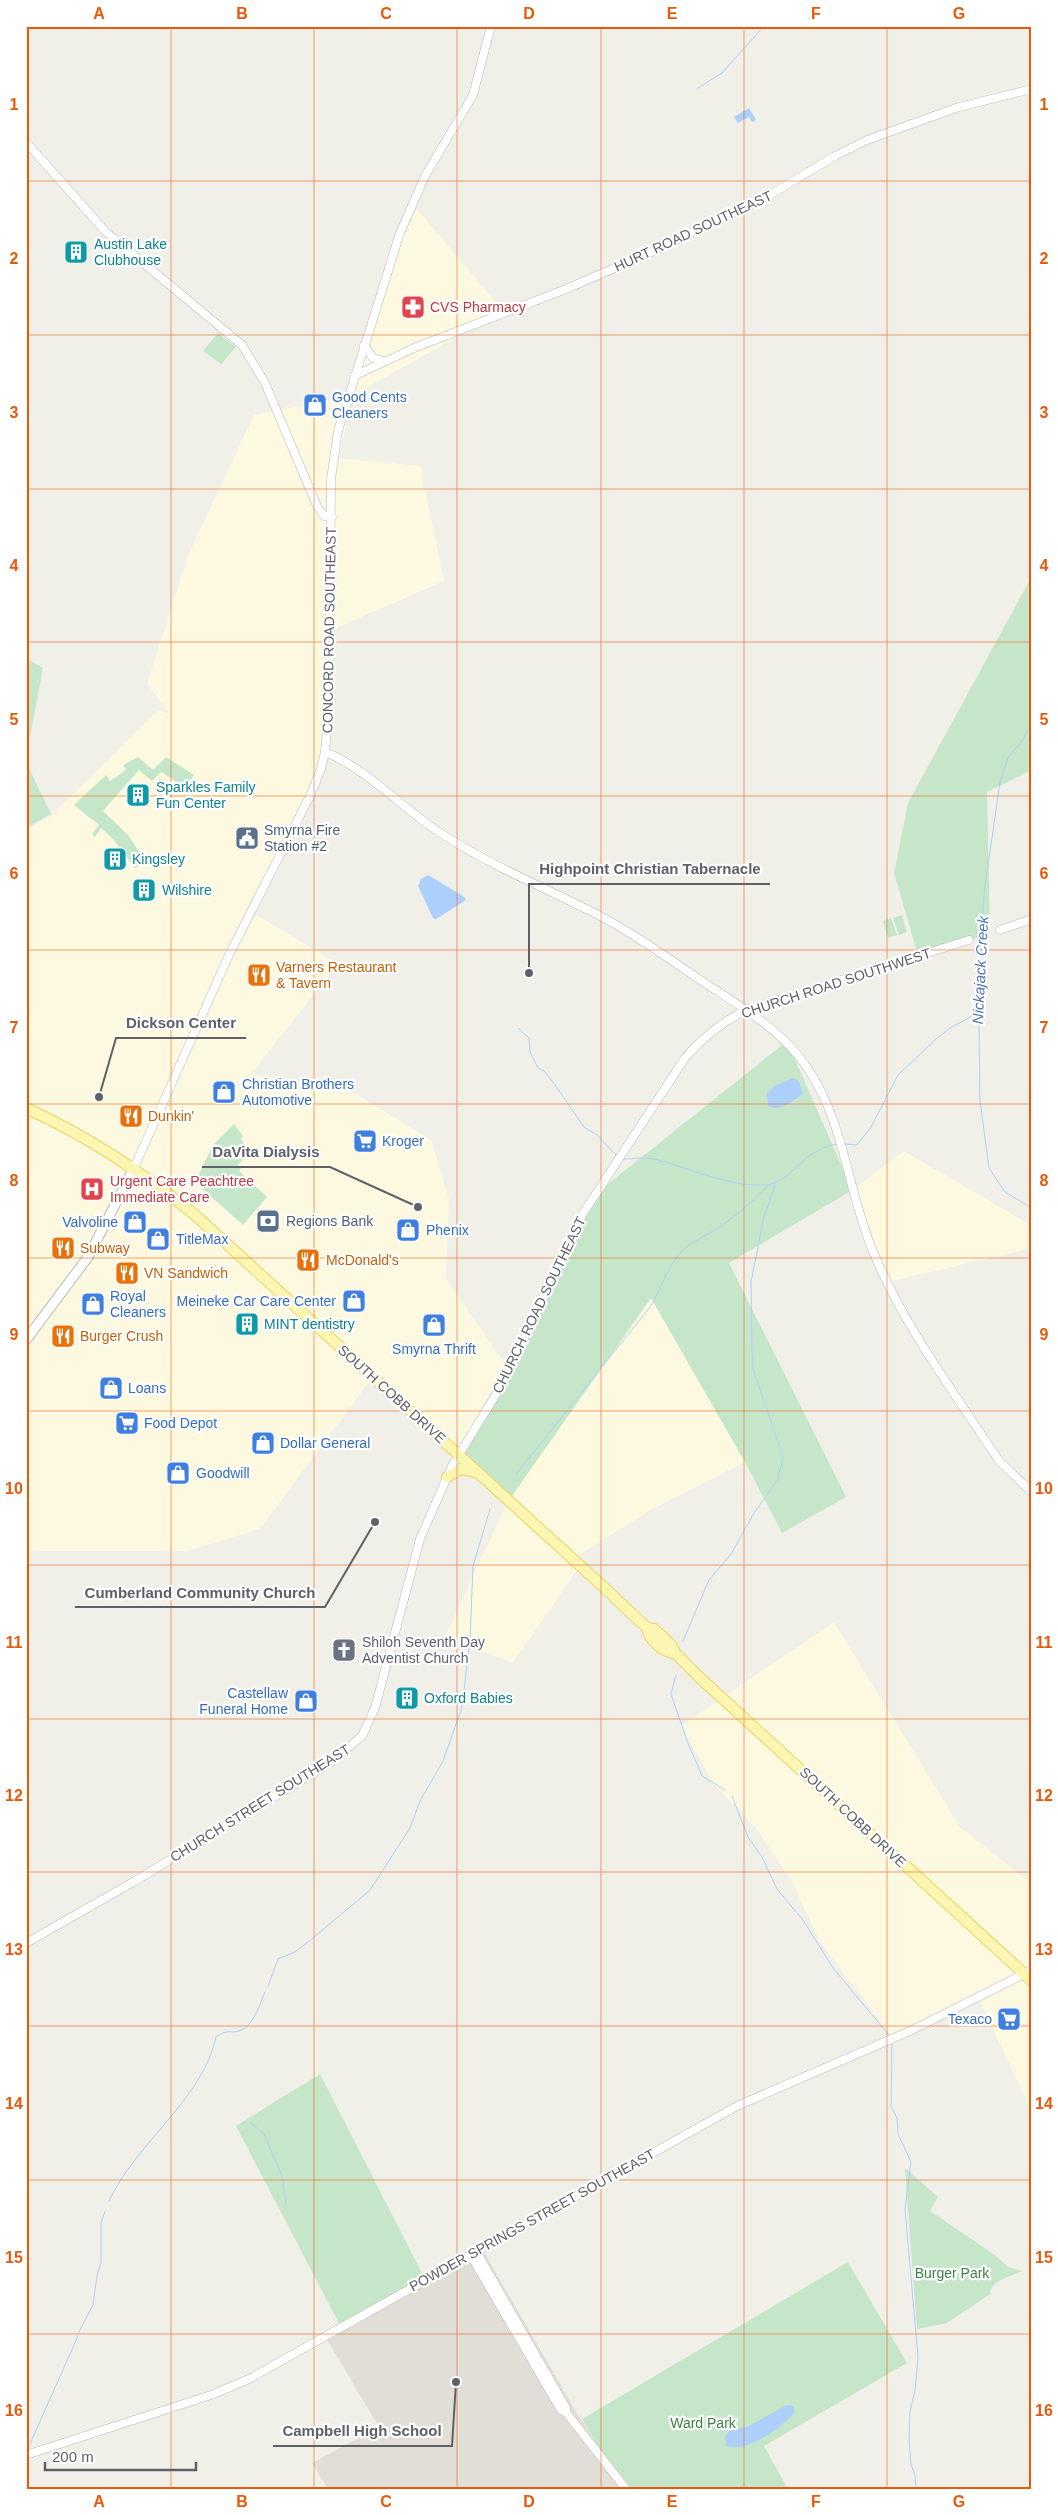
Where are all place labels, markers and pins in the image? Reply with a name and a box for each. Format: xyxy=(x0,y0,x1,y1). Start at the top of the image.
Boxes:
place label: Austin Lake Clubhouse xyxy=(94,236,167,268)
building icon: Austin Lake Clubhouse xyxy=(63,239,89,265)
pharmacy icon: CVS Pharmacy xyxy=(400,294,426,320)
place label: CVS Pharmacy xyxy=(430,299,526,315)
place label: Good Cents Cleaners xyxy=(332,389,407,421)
shop icon: Good Cents Cleaners xyxy=(302,392,328,418)
place label: Sparkles Family Fun Center xyxy=(156,779,256,811)
building icon: Sparkles Family Fun Center xyxy=(125,782,151,808)
place label: Smyrna Fire Station #2 xyxy=(264,822,340,854)
public building icon: Smyrna Fire Station #2 xyxy=(234,825,260,851)
building icon: Kingsley xyxy=(102,846,128,872)
place label: Kingsley xyxy=(132,851,185,867)
callout: Highpoint Christian Tabernacle xyxy=(529,854,770,884)
building icon: Wilshire xyxy=(131,877,157,903)
place label: Wilshire xyxy=(162,882,212,898)
place label: Varners Restaurant & Tavern xyxy=(276,959,396,991)
restaurant icon: Varners Restaurant & Tavern xyxy=(246,962,272,988)
callout: Dickson Center xyxy=(116,1008,246,1038)
place label: Christian Brothers Automotive xyxy=(242,1076,354,1108)
shop icon: Christian Brothers Automotive xyxy=(211,1079,237,1105)
restaurant icon: Dunkin' xyxy=(118,1103,144,1129)
place label: Dunkin' xyxy=(148,1108,194,1124)
supermarket icon: Kroger xyxy=(352,1128,378,1154)
place label: Kroger xyxy=(382,1133,424,1149)
callout: DaVita Dialysis xyxy=(202,1137,330,1167)
place label: Urgent Care Peachtree Immediate Care xyxy=(110,1173,254,1205)
hospital icon: Urgent Care Peachtree Immediate Care xyxy=(79,1176,105,1202)
bank icon: Regions Bank xyxy=(255,1208,281,1234)
shop icon: Valvoline xyxy=(122,1209,148,1235)
place label: Regions Bank xyxy=(286,1213,374,1229)
place label: Valvoline xyxy=(62,1214,118,1230)
shop icon: Phenix xyxy=(395,1217,421,1243)
place label: Phenix xyxy=(426,1222,469,1238)
shop icon: TitleMax xyxy=(145,1226,171,1252)
place label: TitleMax xyxy=(176,1231,228,1247)
restaurant icon: Subway xyxy=(50,1235,76,1261)
place label: Subway xyxy=(80,1240,130,1256)
restaurant icon: McDonald's xyxy=(295,1247,321,1273)
place label: McDonald's xyxy=(326,1252,399,1268)
restaurant icon: VN Sandwich xyxy=(114,1260,140,1286)
place label: VN Sandwich xyxy=(144,1265,228,1281)
place label: Royal Cleaners xyxy=(110,1288,166,1320)
shop icon: Meineke Car Care Center xyxy=(341,1288,367,1314)
shop icon: Royal Cleaners xyxy=(80,1291,106,1317)
place label: Meineke Car Care Center xyxy=(176,1293,336,1309)
building icon: MINT dentistry xyxy=(234,1311,260,1337)
shop icon: Smyrna Thrift xyxy=(421,1312,447,1338)
place label: MINT dentistry xyxy=(264,1316,355,1332)
restaurant icon: Burger Crush xyxy=(50,1323,76,1349)
place label: Burger Crush xyxy=(80,1328,163,1344)
place label: Smyrna Thrift xyxy=(392,1341,476,1357)
shop icon: Loans xyxy=(98,1375,124,1401)
place label: Loans xyxy=(128,1380,166,1396)
supermarket icon: Food Depot xyxy=(114,1410,140,1436)
place label: Food Depot xyxy=(144,1415,217,1431)
shop icon: Dollar General xyxy=(250,1430,276,1456)
place label: Dollar General xyxy=(280,1435,370,1451)
shop icon: Goodwill xyxy=(165,1460,191,1486)
place label: Goodwill xyxy=(196,1465,250,1481)
callout: Cumberland Community Church xyxy=(75,1577,325,1607)
place label: Shiloh Seventh Day Adventist Church xyxy=(362,1634,485,1666)
church icon: Shiloh Seventh Day Adventist Church xyxy=(331,1637,357,1663)
place label: Castellaw Funeral Home xyxy=(199,1685,289,1717)
building icon: Oxford Babies xyxy=(394,1685,420,1711)
shop icon: Castellaw Funeral Home xyxy=(293,1688,319,1714)
place label: Oxford Babies xyxy=(424,1690,513,1706)
supermarket icon: Texaco xyxy=(996,2006,1022,2032)
place label: Texaco xyxy=(948,2011,992,2027)
callout: Campbell High School xyxy=(273,2416,452,2446)

